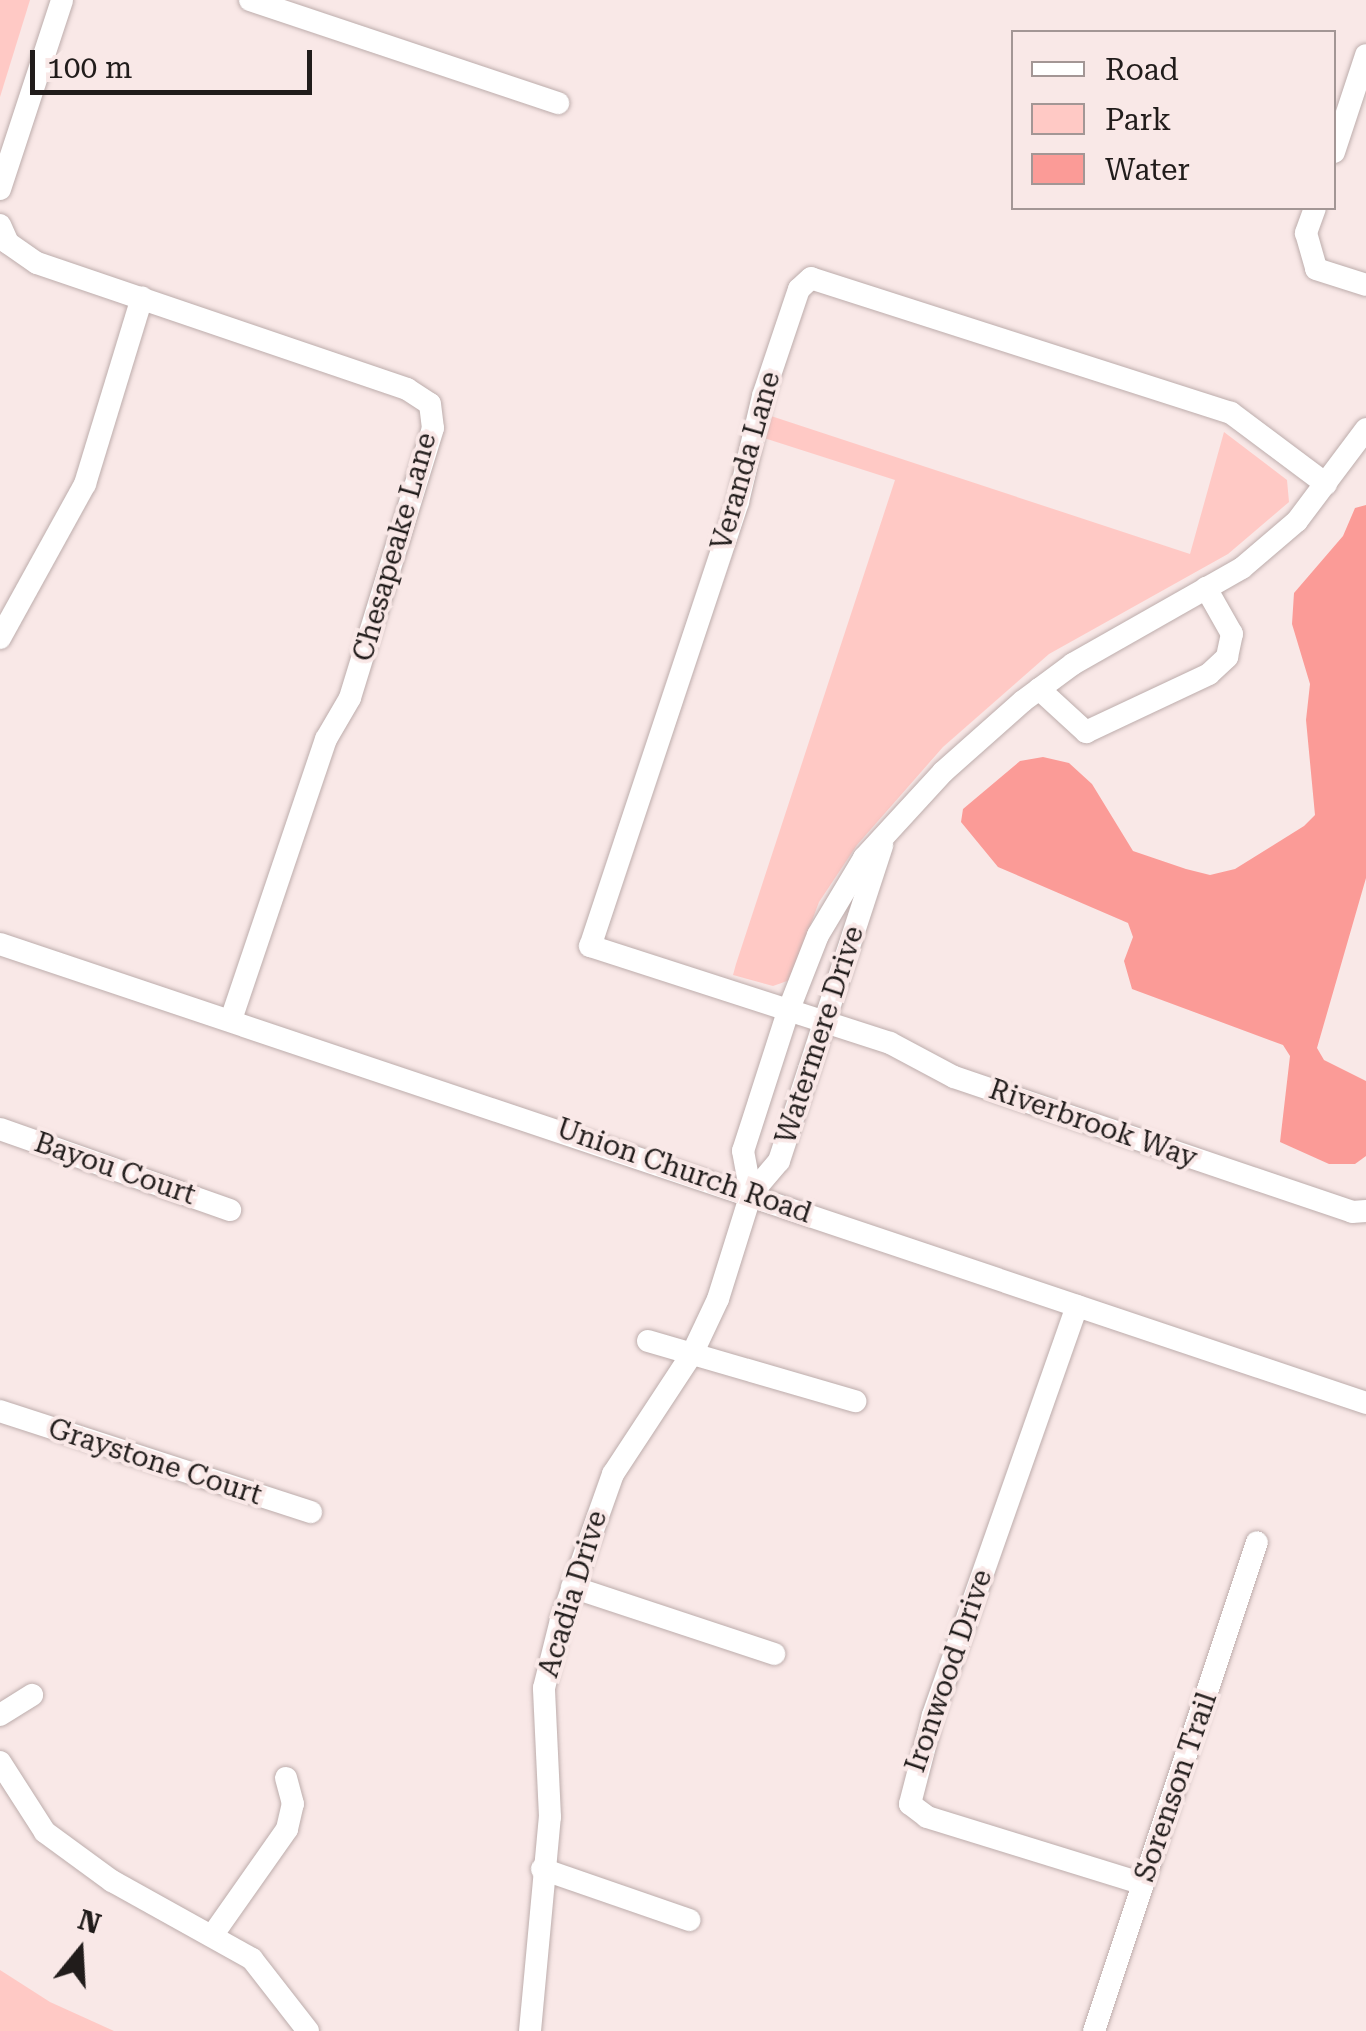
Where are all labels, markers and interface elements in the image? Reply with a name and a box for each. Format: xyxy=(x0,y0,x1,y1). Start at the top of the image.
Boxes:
scale bar xyxy=(35,30,318,92)
legend xyxy=(1011,30,1336,210)
text: 100 m xyxy=(47,50,132,85)
text: Road xyxy=(1105,52,1179,87)
text: Park xyxy=(1105,102,1171,137)
text: Water xyxy=(1105,152,1190,187)
street label: Veranda Lane xyxy=(704,368,788,554)
street label: Chesapeake Lane xyxy=(346,429,444,665)
street label: Watermere Drive xyxy=(769,922,871,1148)
street label: Riverbrook Way xyxy=(985,1073,1201,1175)
street label: Union Church Road xyxy=(552,1112,816,1230)
street label: Bayou Court xyxy=(30,1126,200,1212)
street label: Graystone Court xyxy=(44,1412,266,1512)
street label: Acadia Drive xyxy=(532,1507,614,1681)
street label: Ironwood Drive xyxy=(899,1565,999,1777)
street label: Sorenson Trail xyxy=(1128,1688,1224,1886)
north arrow xyxy=(30,1901,130,2001)
text: N xyxy=(74,1903,105,1941)

